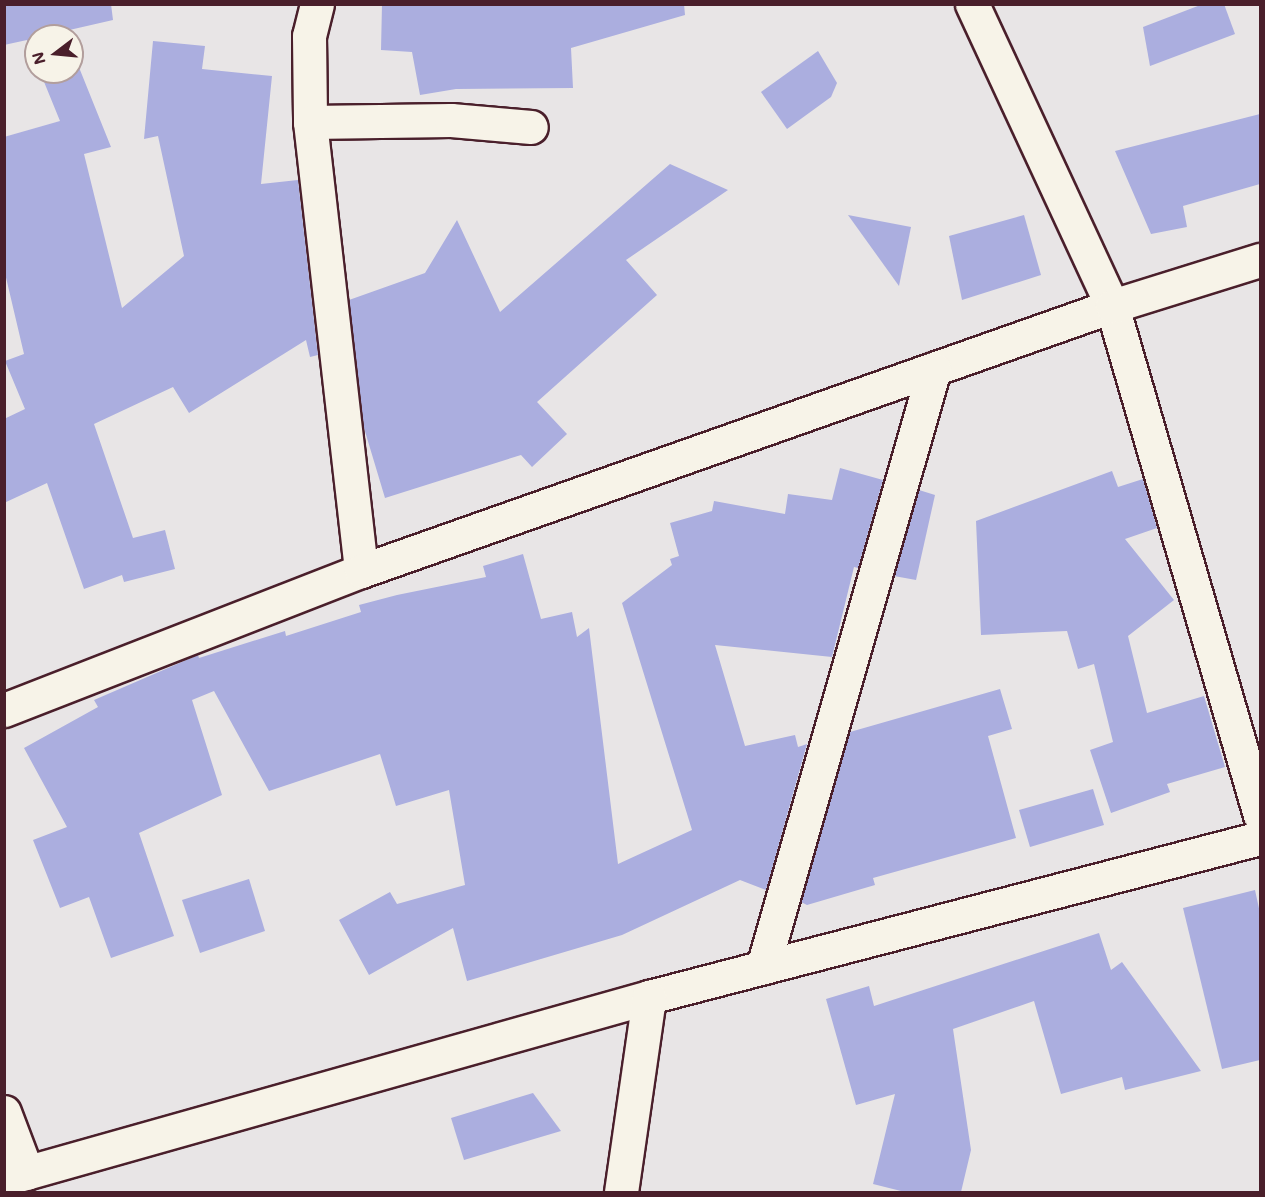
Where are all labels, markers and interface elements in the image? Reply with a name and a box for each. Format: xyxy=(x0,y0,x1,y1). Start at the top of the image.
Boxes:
north arrow xyxy=(24,24,84,84)
text: N xyxy=(26,50,50,67)

